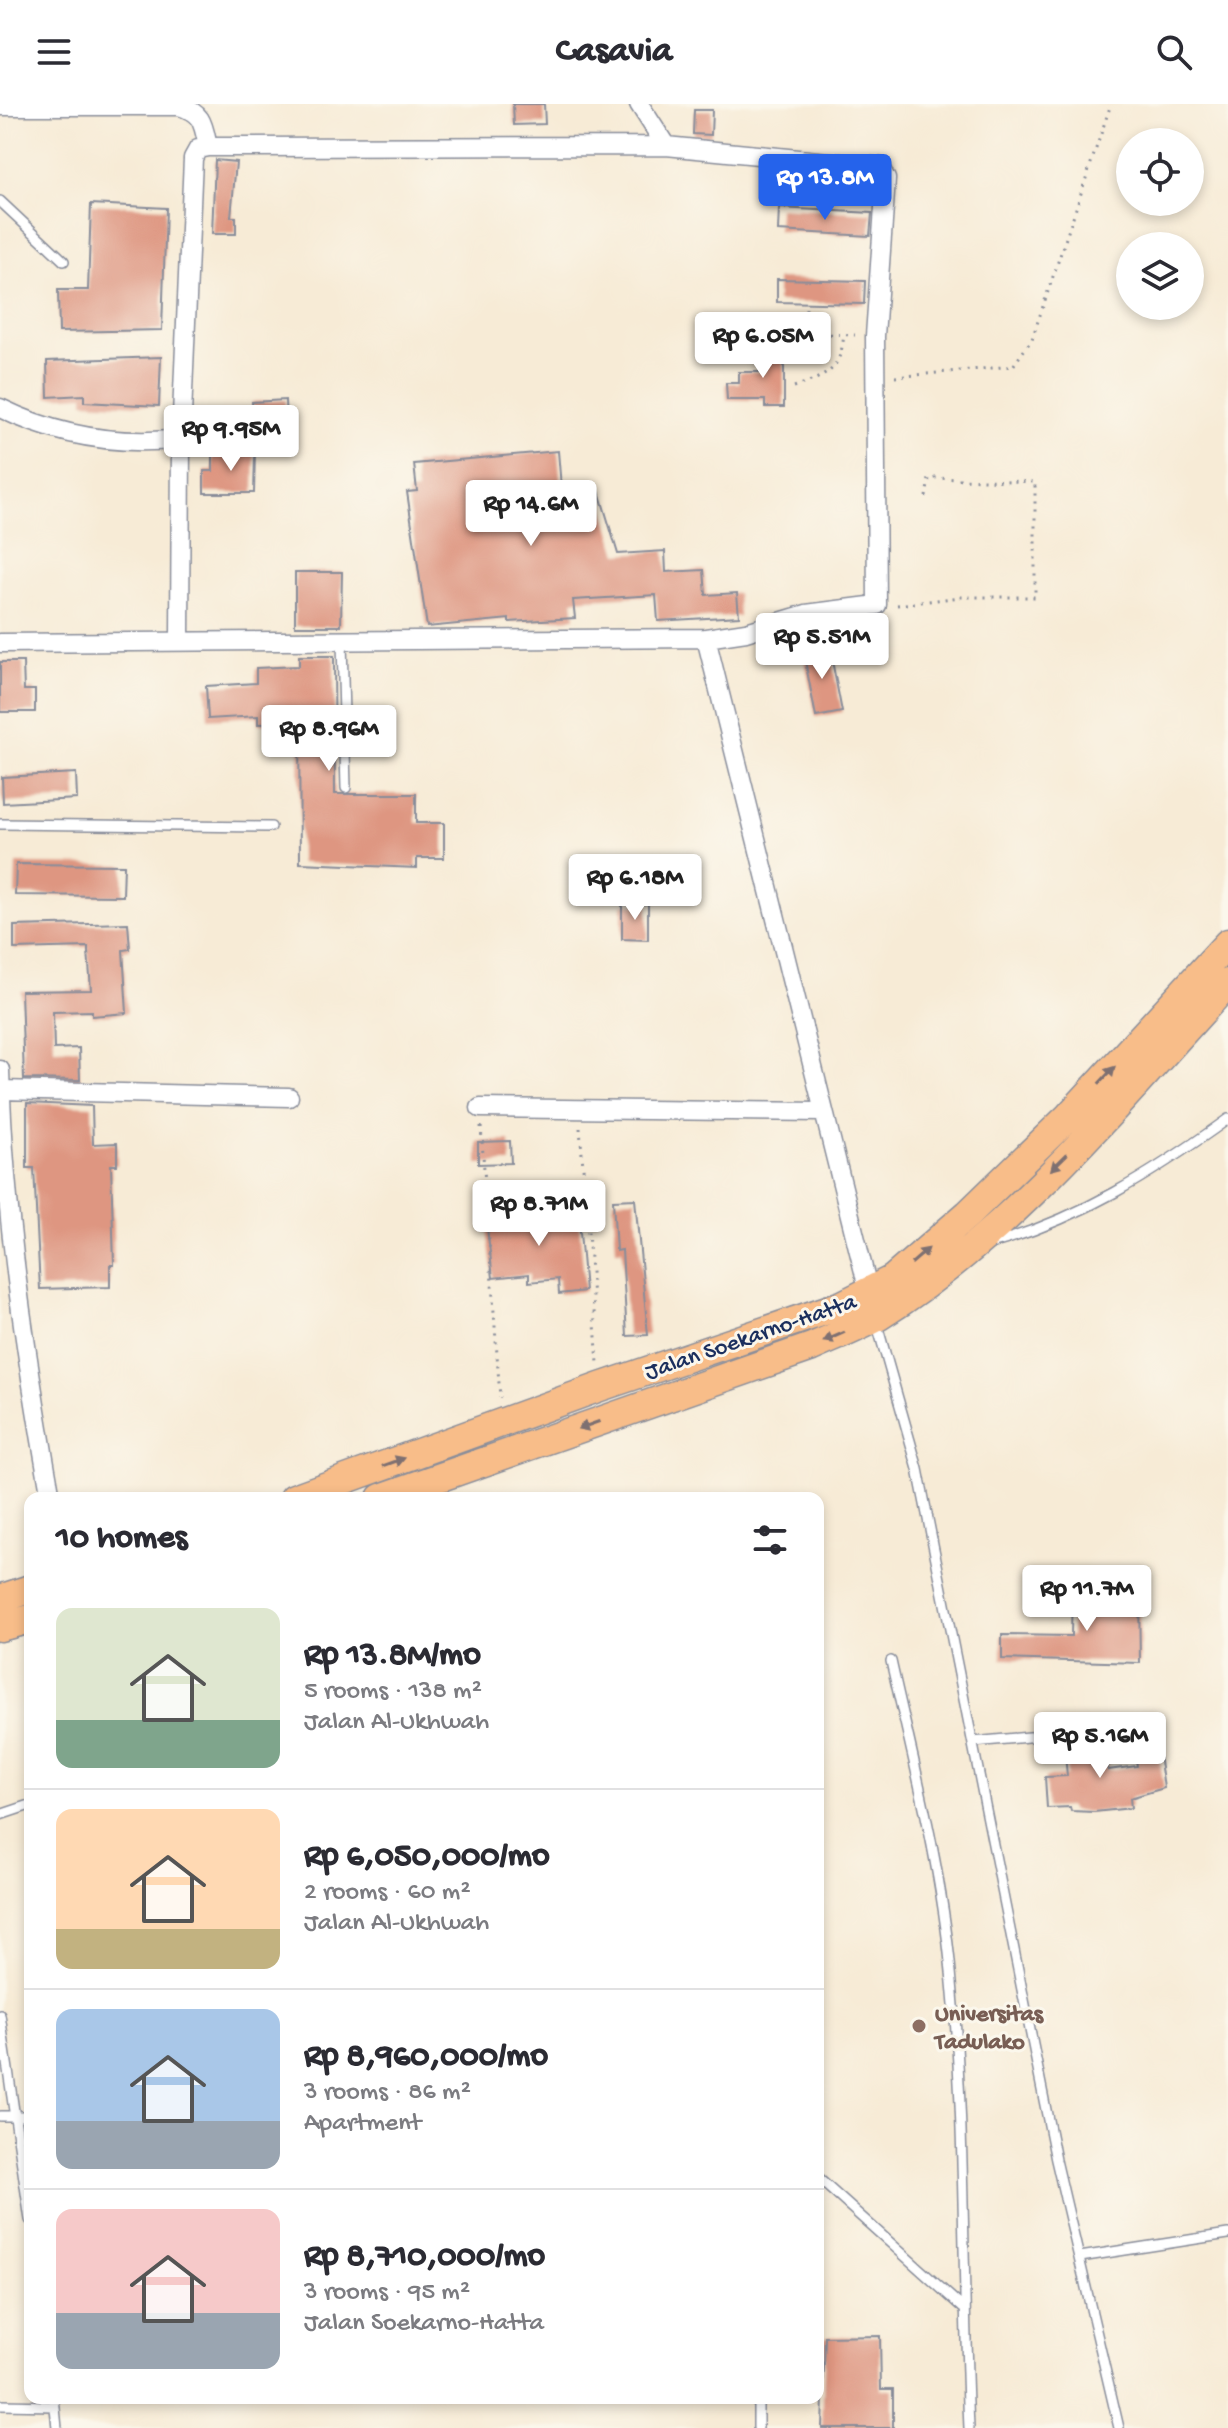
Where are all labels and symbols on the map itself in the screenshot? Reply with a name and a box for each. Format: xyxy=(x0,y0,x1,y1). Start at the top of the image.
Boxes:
pin: Rp 13.8M xyxy=(742,154,908,222)
pin: Rp 6.05M xyxy=(680,312,846,380)
pin: Rp 9.95M xyxy=(148,405,314,473)
pin: Rp 14.6M xyxy=(448,480,614,548)
pin: Rp 5.51M xyxy=(739,613,905,681)
pin: Rp 8.96M xyxy=(246,705,412,773)
pin: Rp 6.18M xyxy=(552,854,718,922)
one-way arrow xyxy=(1097,1066,1115,1085)
one-way arrow xyxy=(1050,1152,1069,1171)
pin: Rp 8.71M xyxy=(456,1180,622,1248)
one-way arrow xyxy=(910,1247,929,1265)
street label: Jalan Soekarno-Hatta xyxy=(642,1288,861,1388)
one-way arrow xyxy=(822,1330,845,1344)
one-way arrow xyxy=(577,1419,601,1432)
one-way arrow xyxy=(382,1455,406,1468)
pin: Rp 11.7M xyxy=(1004,1565,1170,1633)
pin: Rp 5.16M xyxy=(1017,1712,1183,1780)
place label: Universitas Tadulako xyxy=(933,2001,1044,2058)
marker: Universitas Tadulako xyxy=(910,2017,928,2035)

